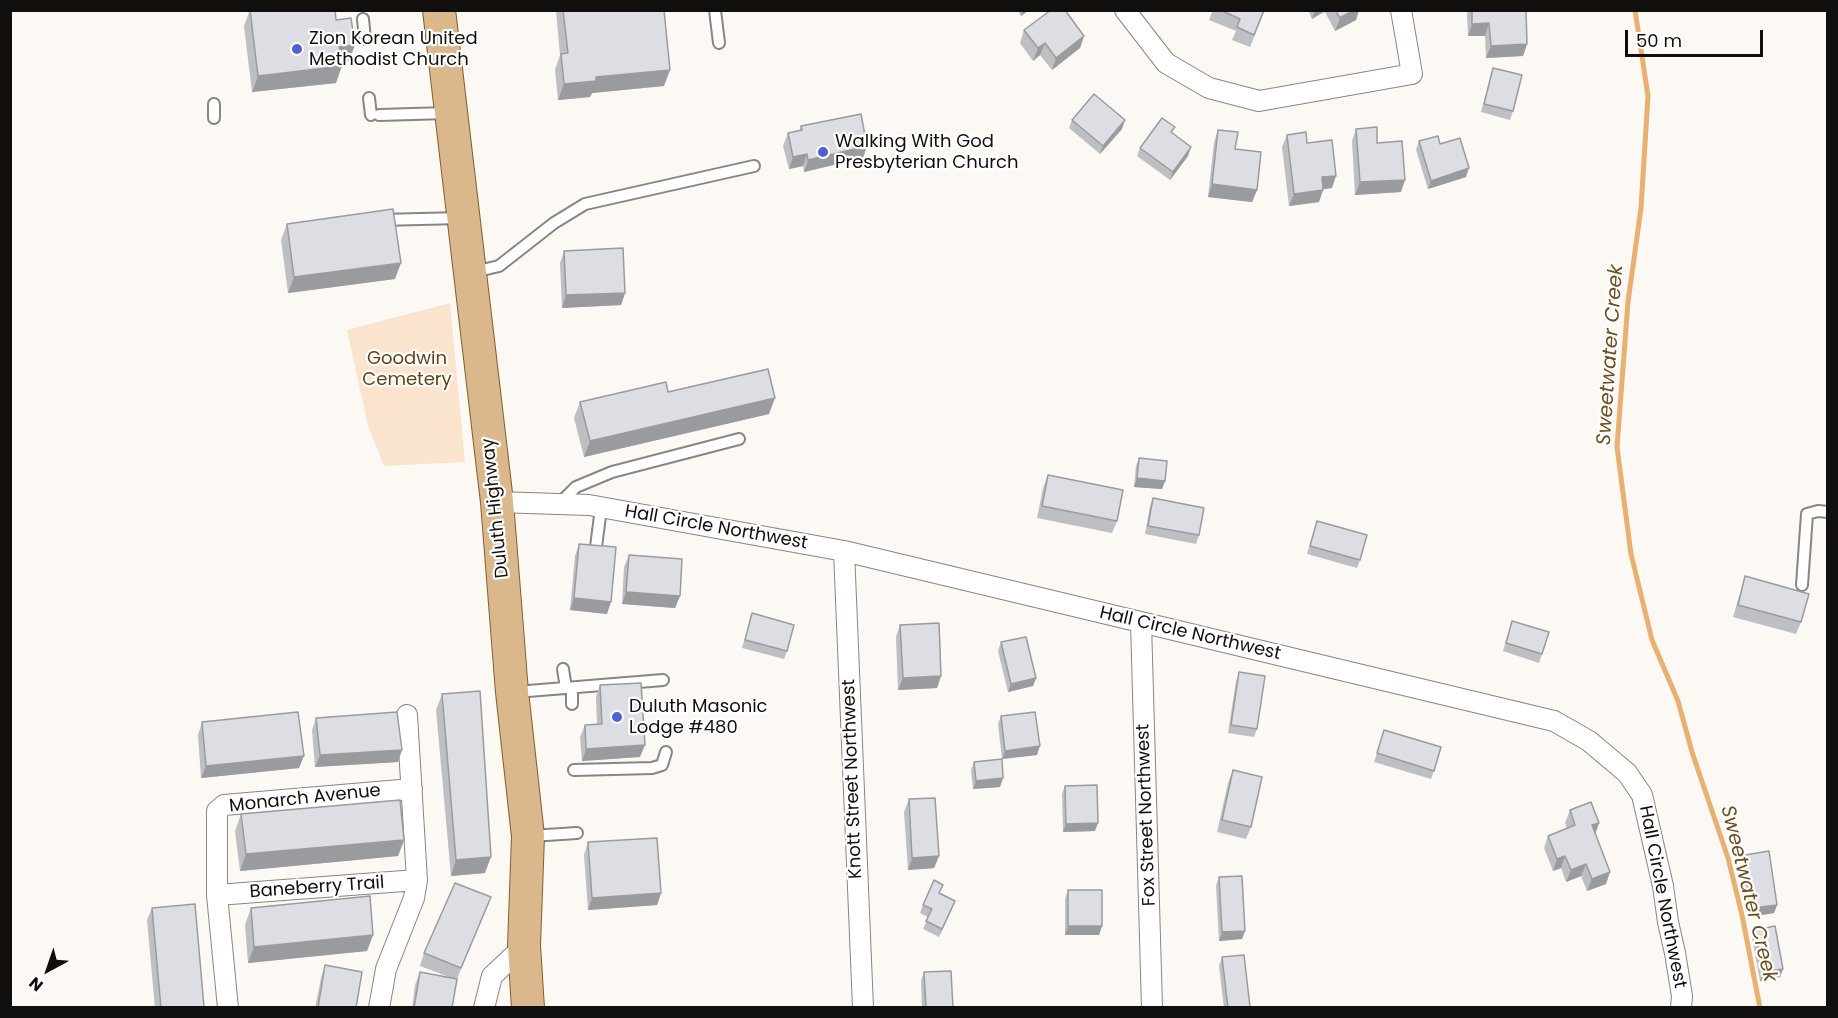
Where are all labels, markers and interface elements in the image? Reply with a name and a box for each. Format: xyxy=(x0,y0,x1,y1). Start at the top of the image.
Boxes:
scale bar xyxy=(1628,18,1766,56)
place label: Zion Korean United Methodist Church xyxy=(309,28,478,70)
text: 50 m xyxy=(1636,28,1682,53)
marker: Zion Korean United Methodist Church xyxy=(290,42,304,56)
place label: Walking With God Presbyterian Church xyxy=(835,131,1018,174)
marker: Walking With God Presbyterian Church xyxy=(816,145,830,159)
water label: Sweetwater Creek xyxy=(1593,264,1629,446)
park label: Goodwin Cemetery xyxy=(362,348,452,391)
street label: Duluth Highway xyxy=(478,437,514,579)
street label: Hall Circle Northwest xyxy=(623,501,809,555)
street label: Hall Circle Northwest xyxy=(1097,603,1283,665)
street label: Knott Street Northwest xyxy=(839,679,867,879)
place label: Duluth Masonic Lodge #480 xyxy=(629,696,768,738)
marker: Duluth Masonic Lodge #480 xyxy=(610,710,624,724)
street label: Fox Street Northwest xyxy=(1133,723,1161,907)
street label: Monarch Avenue xyxy=(228,780,382,818)
water label: Sweetwater Creek xyxy=(1714,803,1782,985)
street label: Hall Circle Northwest xyxy=(1634,804,1690,990)
street label: Baneberry Trail xyxy=(249,873,385,903)
north arrow xyxy=(18,940,78,1000)
text: N xyxy=(24,971,48,997)

